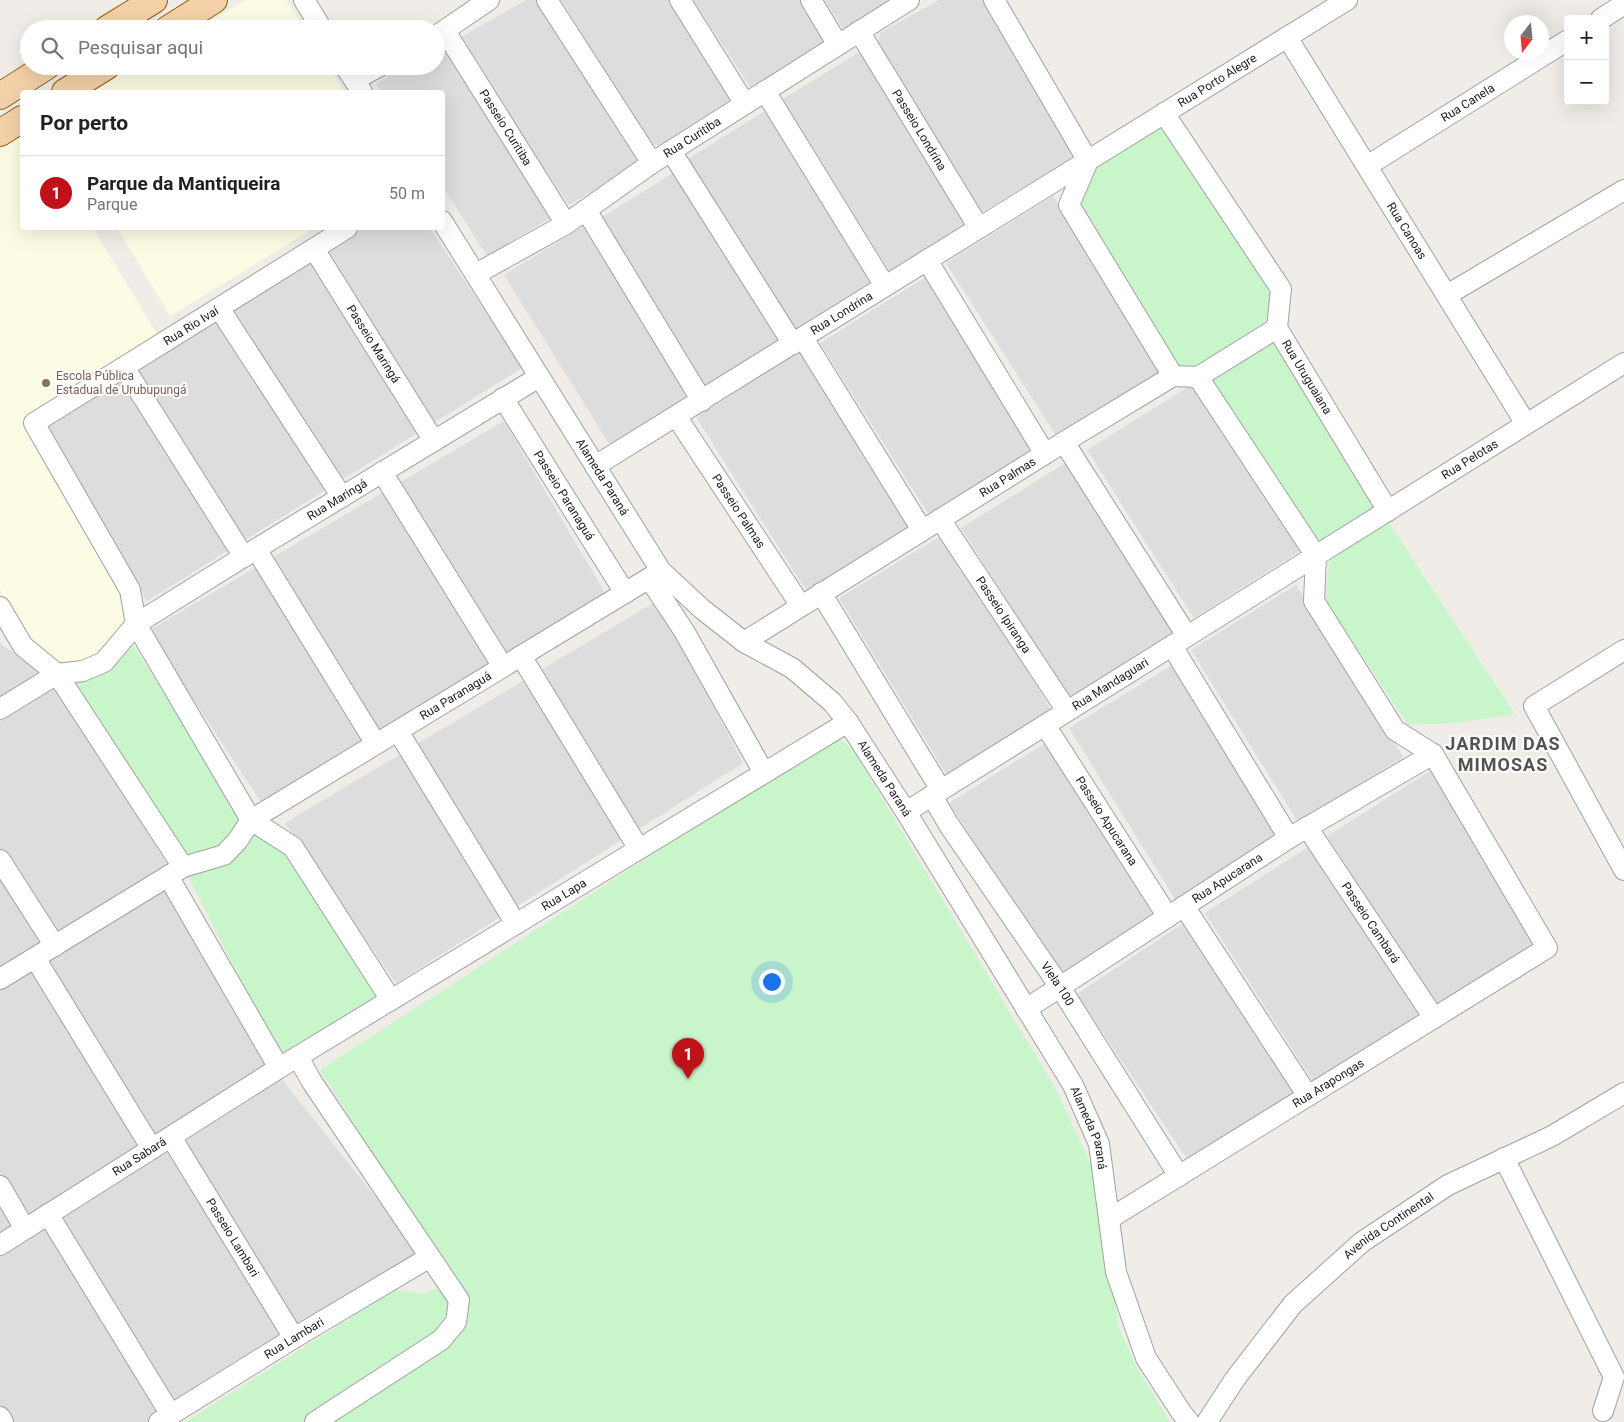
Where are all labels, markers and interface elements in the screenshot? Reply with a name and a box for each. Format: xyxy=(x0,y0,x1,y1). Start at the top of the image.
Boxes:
north arrow xyxy=(1504,15,1549,60)
map controls xyxy=(1564,15,1609,105)
button: + xyxy=(1564,15,1609,60)
search box xyxy=(20,20,445,75)
icon: search xyxy=(38,34,66,62)
text: Pesquisar aqui xyxy=(78,36,203,59)
street label: Rua Porto Alegre xyxy=(1175,51,1259,110)
button: − xyxy=(1564,60,1609,105)
street label: Rua Canela xyxy=(1439,81,1497,125)
street label: Passeio Curitiba xyxy=(476,87,535,168)
street label: Passeio Londrina xyxy=(889,87,949,173)
text: Por perto xyxy=(40,111,128,135)
street label: Rua Curitiba xyxy=(661,114,723,161)
text: Parque da Mantiqueira xyxy=(87,172,280,195)
text: 1 xyxy=(51,184,61,203)
text: 50 m xyxy=(389,184,425,203)
text: Parque xyxy=(87,195,137,214)
street label: Rua Canoas xyxy=(1384,200,1430,262)
street label: Rua Londrina xyxy=(808,289,875,338)
street label: Passeio Maringá xyxy=(344,302,403,386)
street label: Rua Rio Ivaí xyxy=(161,303,222,348)
street label: Rua Uruguaiana xyxy=(1279,337,1335,417)
place label: Escola Pública Estadual de Urubupungá xyxy=(56,369,186,397)
marker: Escola Pública Estadual de Urubupungá xyxy=(40,377,52,389)
street label: Alameda Paraná xyxy=(573,436,631,518)
street label: Rua Pelotas xyxy=(1439,437,1501,482)
street label: Passeio Paranaguá xyxy=(531,448,597,543)
street label: Rua Palmas xyxy=(977,454,1038,500)
street label: Passeio Palmas xyxy=(709,472,768,551)
street label: Rua Maringá xyxy=(305,476,370,523)
street label: Passeio Ipiranga xyxy=(973,574,1034,656)
street label: Rua Mandaguari xyxy=(1070,655,1151,713)
street label: Rua Paranaguá xyxy=(417,669,494,723)
district label: JARDIM DAS MIMOSAS xyxy=(1445,733,1561,775)
street label: Alameda Paraná xyxy=(855,738,914,819)
street label: Passeio Apucarana xyxy=(1073,774,1140,868)
street label: Rua Apucarana xyxy=(1189,850,1265,906)
street label: Rua Lapa xyxy=(539,876,589,914)
street label: Passeio Cambará xyxy=(1339,880,1403,966)
street label: Viela 100 xyxy=(1038,959,1077,1009)
your location xyxy=(759,969,785,995)
pin: 1 xyxy=(672,1038,704,1079)
street label: Rua Arapongas xyxy=(1290,1056,1367,1111)
street label: Alameda Paraná xyxy=(1067,1084,1109,1170)
street label: Rua Sabará xyxy=(110,1134,169,1179)
street label: Avenida Continental xyxy=(1341,1189,1436,1262)
street label: Passeio Lambari xyxy=(203,1196,262,1279)
street label: Rua Lambari xyxy=(262,1315,327,1362)

